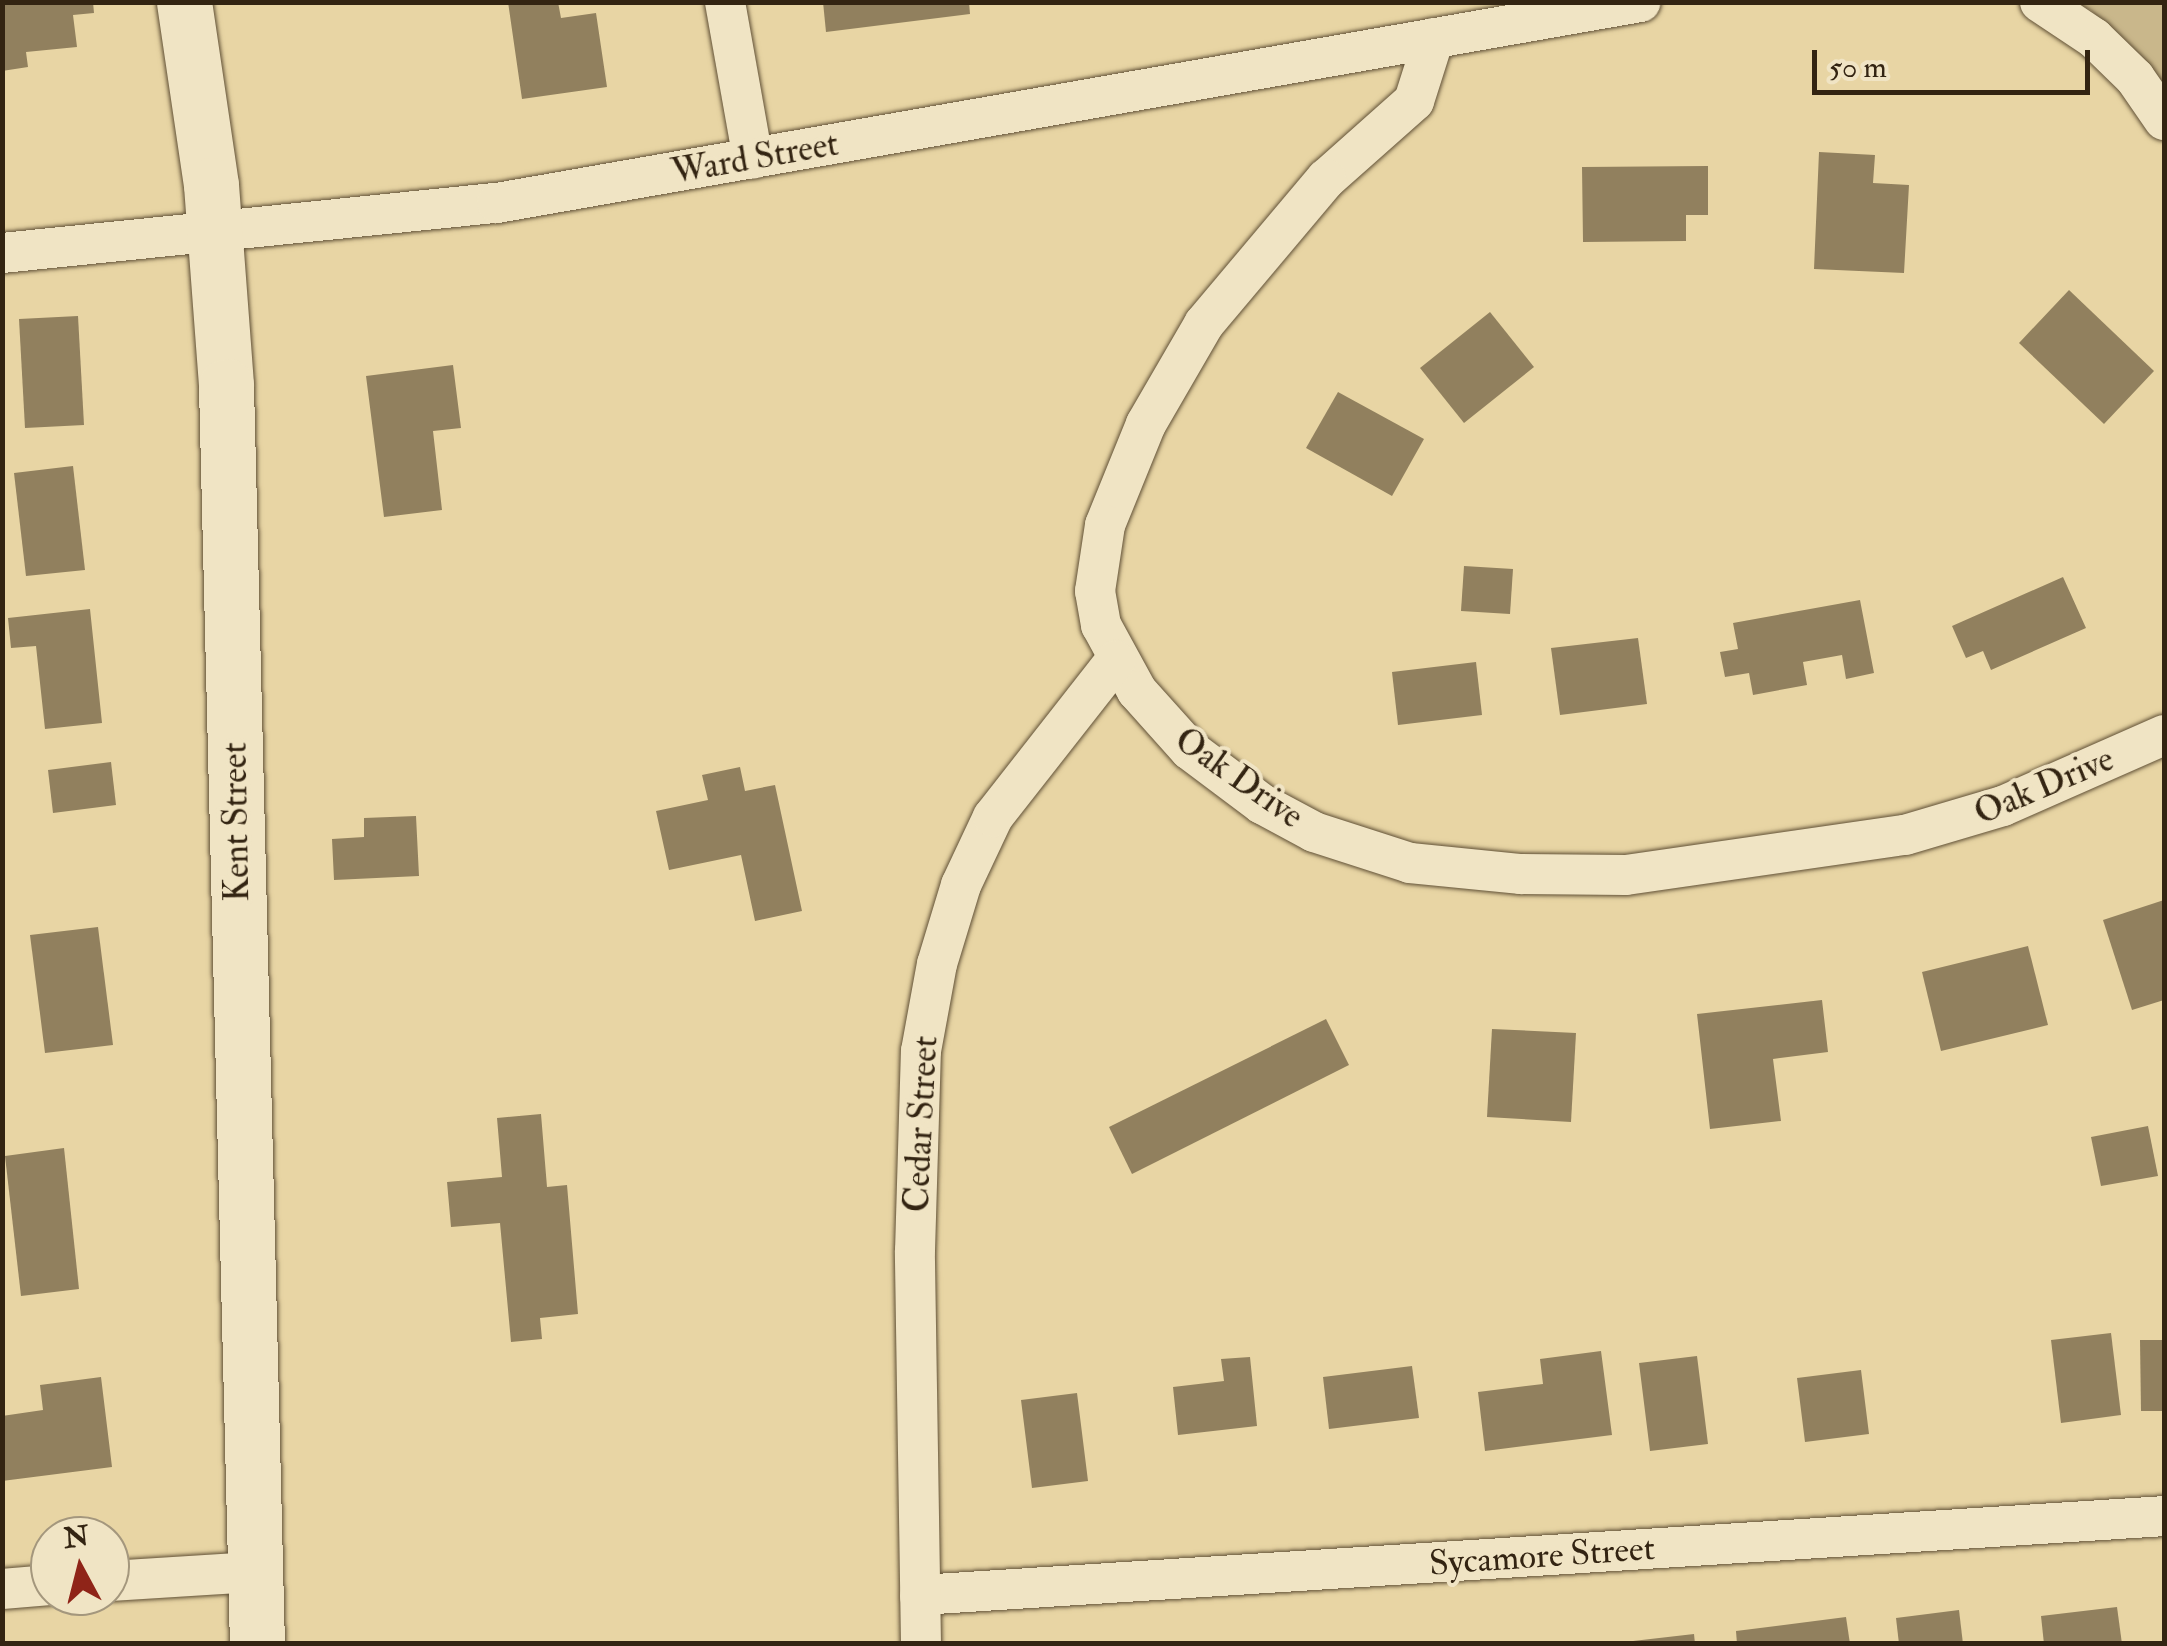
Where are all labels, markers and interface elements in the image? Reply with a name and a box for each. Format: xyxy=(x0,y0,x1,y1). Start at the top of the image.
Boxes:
scale bar xyxy=(1817,30,2094,92)
text: 50 m xyxy=(1829,49,1887,86)
street label: Ward Street xyxy=(668,123,842,193)
street label: Oak Drive xyxy=(1167,719,1311,837)
street label: Oak Drive xyxy=(1968,738,2120,834)
street label: Kent Street xyxy=(214,742,258,902)
street label: Cedar Street xyxy=(895,1035,947,1213)
north arrow xyxy=(30,1516,130,1616)
text: N xyxy=(62,1519,91,1557)
street label: Sycamore Street xyxy=(1428,1527,1656,1585)

